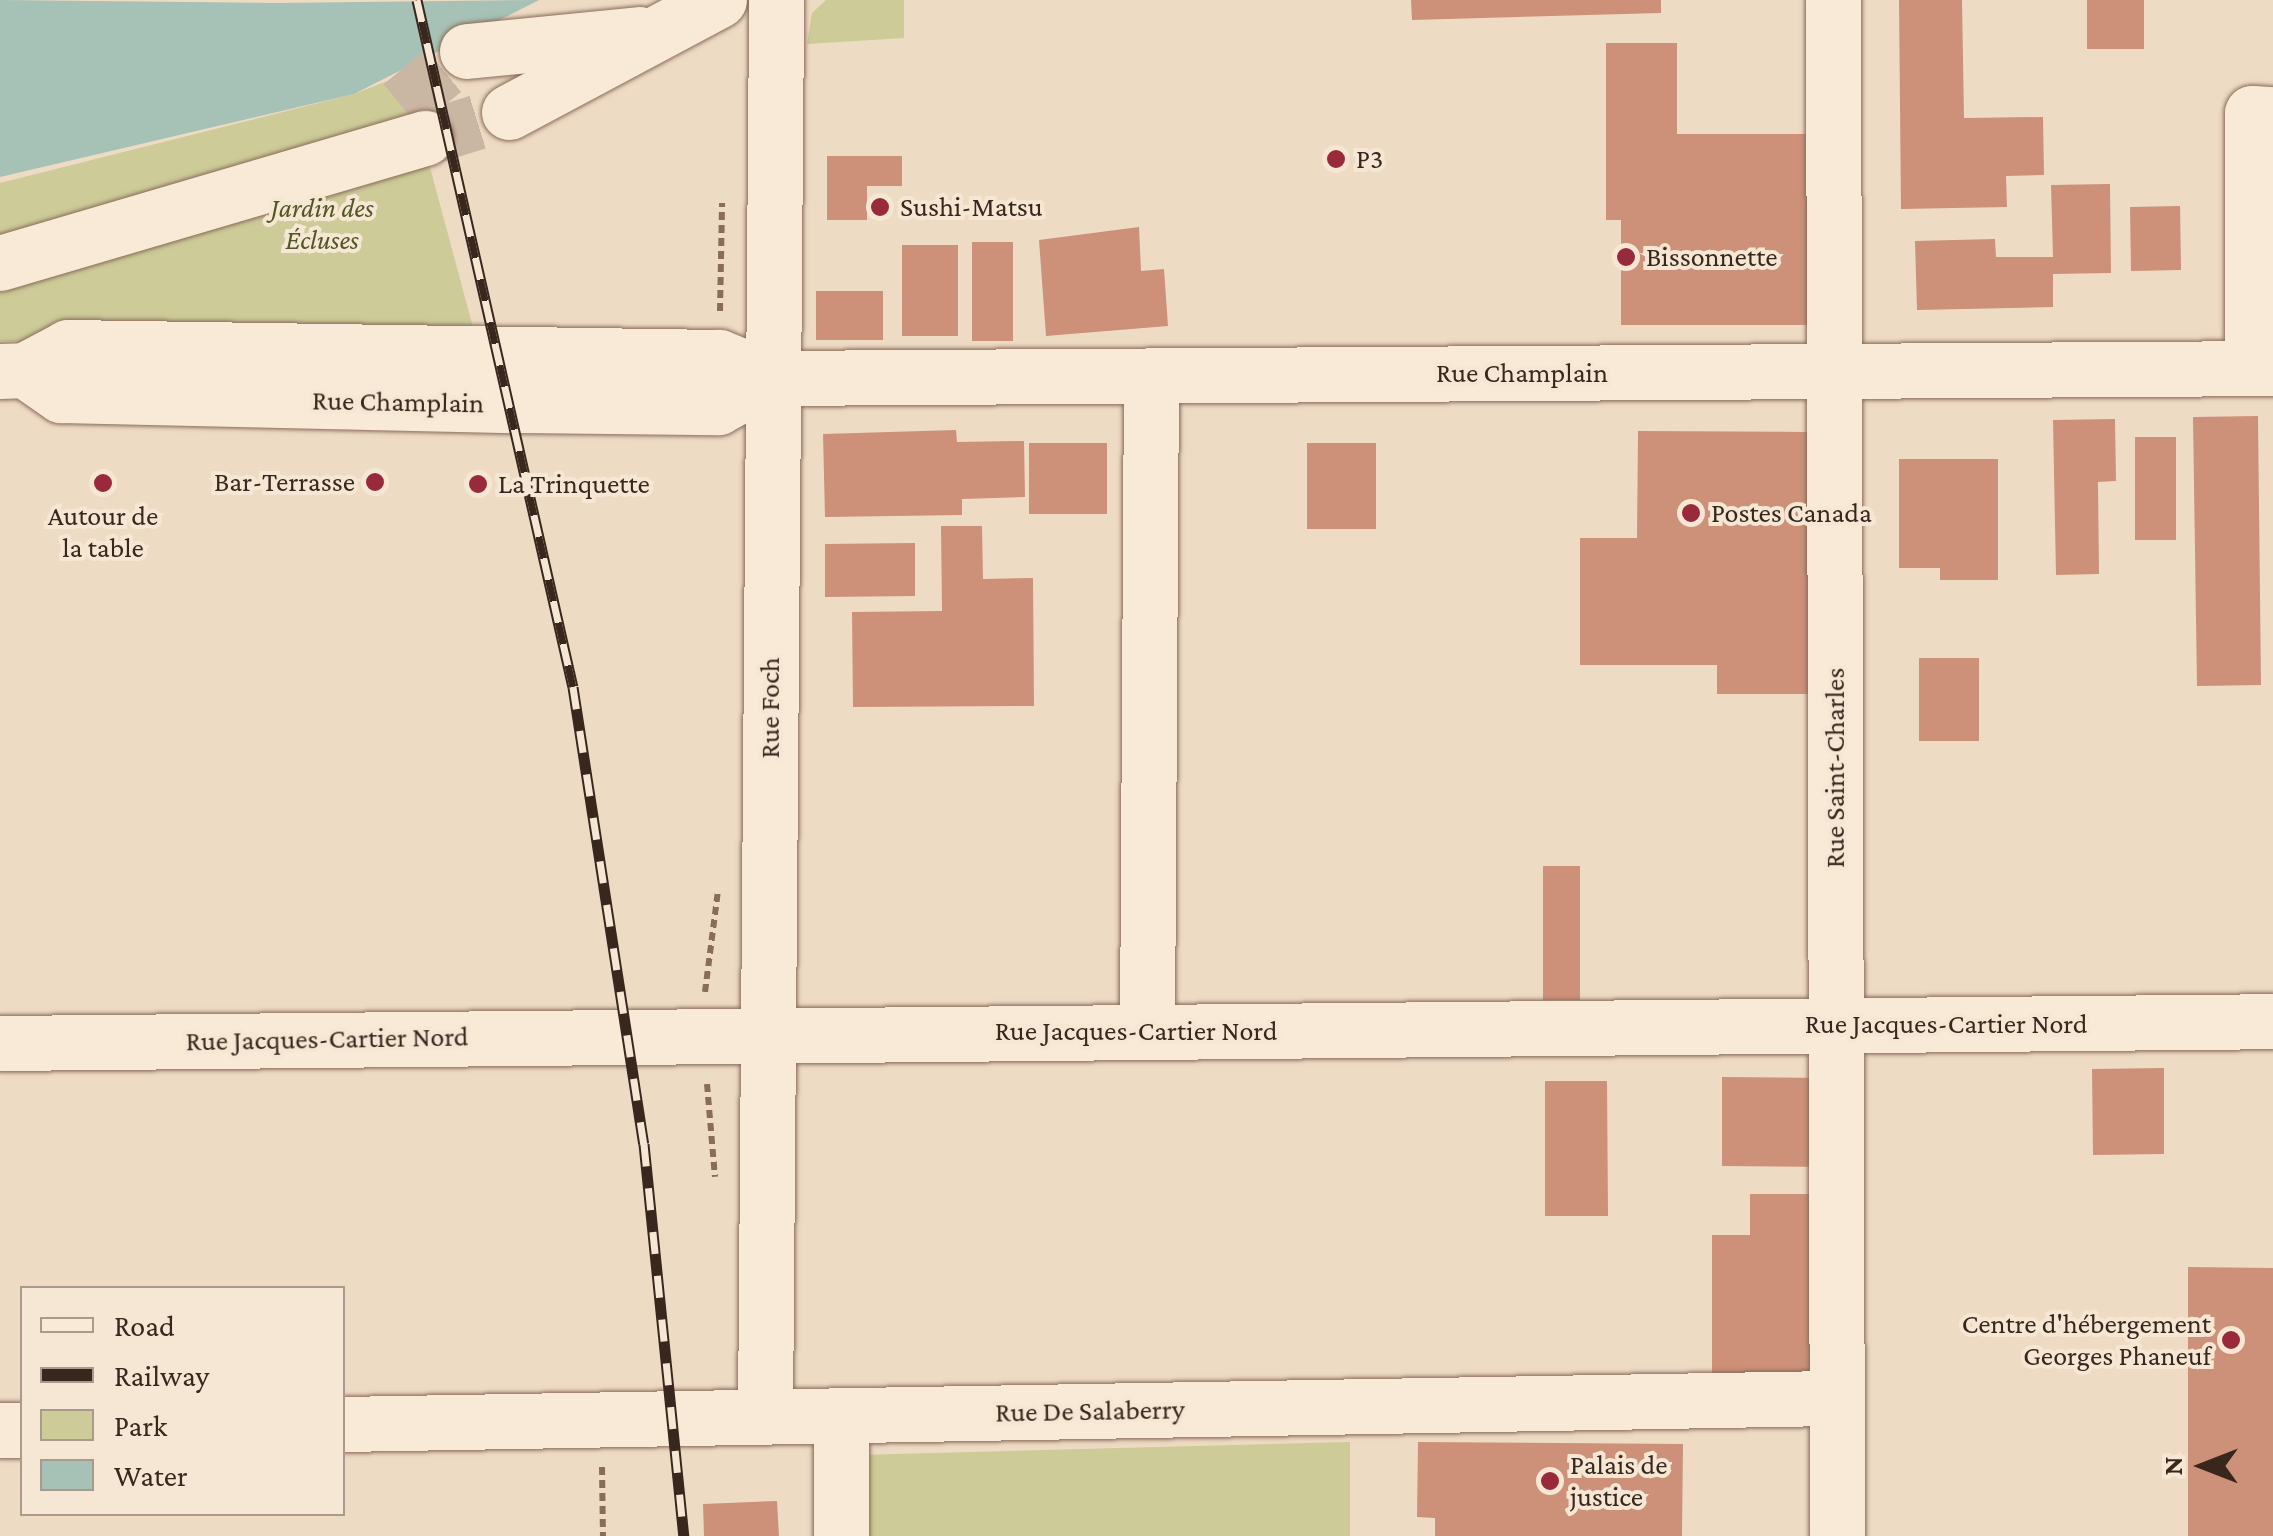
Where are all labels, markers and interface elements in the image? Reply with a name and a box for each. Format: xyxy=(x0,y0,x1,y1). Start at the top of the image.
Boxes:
place label: P3 xyxy=(1356,142,1383,176)
marker: P3 xyxy=(1325,148,1347,170)
place label: Sushi-Matsu xyxy=(900,190,1043,224)
park label: Jardin des Écluses xyxy=(270,191,374,257)
marker: Sushi-Matsu xyxy=(869,196,891,218)
place label: Bissonnette xyxy=(1646,240,1778,274)
marker: Bissonnette xyxy=(1615,246,1637,268)
street label: Rue Champlain xyxy=(1436,356,1608,390)
street label: Rue Champlain xyxy=(312,384,484,420)
place label: Bar-Terrasse xyxy=(214,465,355,499)
place label: La Trinquette xyxy=(498,467,650,501)
marker: Bar-Terrasse xyxy=(364,471,386,493)
marker: Autour de la table xyxy=(92,472,114,494)
marker: La Trinquette xyxy=(467,473,489,495)
place label: Postes Canada xyxy=(1711,496,1872,530)
place label: Autour de la table xyxy=(48,499,158,565)
marker: Postes Canada xyxy=(1680,502,1702,524)
street label: Rue Foch xyxy=(753,657,787,759)
street label: Rue Saint-Charles xyxy=(1818,668,1852,868)
street label: Rue Jacques-Cartier Nord xyxy=(1805,1007,2087,1041)
street label: Rue Jacques-Cartier Nord xyxy=(995,1014,1277,1048)
street label: Rue Jacques-Cartier Nord xyxy=(185,1020,469,1058)
legend xyxy=(20,1286,345,1516)
place label: Centre d'hébergement Georges Phaneuf xyxy=(1962,1307,2211,1373)
text: Road xyxy=(114,1309,175,1342)
marker: Centre d'hébergement Georges Phaneuf xyxy=(2220,1329,2242,1351)
text: Railway xyxy=(114,1359,209,1392)
street label: Rue De Salaberry xyxy=(995,1393,1185,1429)
text: Park xyxy=(114,1409,167,1442)
north arrow xyxy=(2153,1416,2253,1516)
place label: Palais de justice xyxy=(1570,1448,1668,1514)
text: N xyxy=(2157,1456,2188,1476)
text: Water xyxy=(114,1459,188,1492)
marker: Palais de justice xyxy=(1539,1470,1561,1492)

